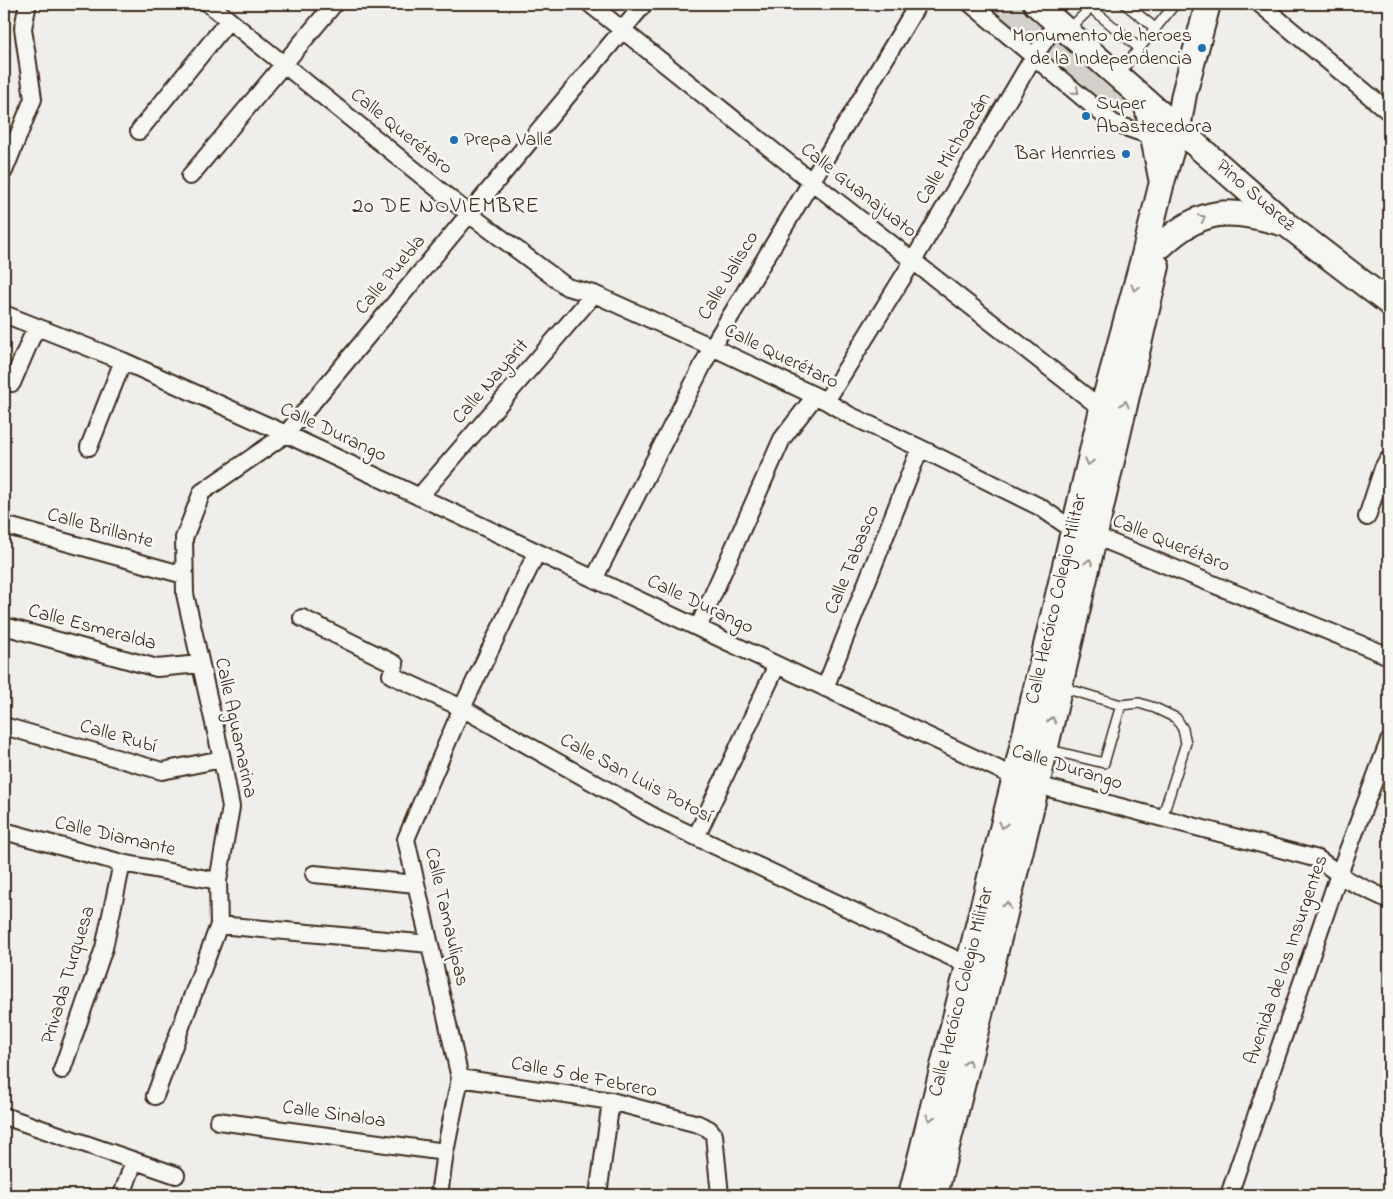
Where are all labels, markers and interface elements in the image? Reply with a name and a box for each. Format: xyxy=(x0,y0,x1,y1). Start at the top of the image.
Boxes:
place label: Monumento de heroes de la Independencia xyxy=(1012,22,1192,74)
marker: Monumento de heroes de la Independencia xyxy=(1196,42,1208,54)
street label: Calle Querétaro xyxy=(343,81,459,183)
one-way arrow xyxy=(1070,86,1079,94)
street label: Calle Michoacán xyxy=(909,87,999,211)
place label: Super Abastecedora xyxy=(1096,90,1212,142)
marker: Super Abastecedora xyxy=(1080,110,1092,122)
place label: Prepa Valle xyxy=(464,126,552,155)
marker: Prepa Valle xyxy=(448,134,460,146)
street label: Calle Guanajuato xyxy=(793,136,923,246)
place label: Bar Henrries xyxy=(1014,140,1116,169)
marker: Bar Henrries xyxy=(1120,148,1132,160)
street label: Pino Suarez xyxy=(1209,153,1302,239)
district label: 20 DE NOVIEMBRE xyxy=(352,191,540,223)
one-way arrow xyxy=(1197,214,1206,224)
street label: Calle Jalisco xyxy=(691,226,767,326)
street label: Calle Puebla xyxy=(349,228,433,322)
one-way arrow xyxy=(1130,284,1141,293)
street label: Calle Querétaro xyxy=(718,317,844,397)
street label: Calle Nayarit xyxy=(446,333,537,431)
street label: Calle Durango xyxy=(274,396,391,471)
one-way arrow xyxy=(1119,399,1130,408)
one-way arrow xyxy=(1084,458,1095,467)
street label: Calle Heróico Colegio Militar xyxy=(1019,490,1096,707)
street label: Calle Brillante xyxy=(44,501,156,557)
street label: Calle Tabasco xyxy=(818,501,888,619)
street label: Calle Querétaro xyxy=(1108,507,1234,581)
one-way arrow xyxy=(1083,557,1094,566)
street label: Calle Durango xyxy=(641,568,758,643)
street label: Calle Esmeralda xyxy=(25,597,159,659)
street label: Calle Aguamarina xyxy=(205,655,264,801)
street label: Calle Rubí xyxy=(76,712,160,762)
one-way arrow xyxy=(1046,716,1057,725)
street label: Calle San Luis Potosí xyxy=(554,726,718,832)
street label: Calle Durango xyxy=(1008,737,1126,800)
street label: Calle Diamante xyxy=(52,809,178,865)
one-way arrow xyxy=(998,820,1009,829)
street label: Calle Tamaulipas xyxy=(416,845,476,989)
street label: Avenida de los Insurgentes xyxy=(1237,851,1338,1069)
street label: Calle Heróico Colegio Militar xyxy=(922,883,1003,1100)
one-way arrow xyxy=(1001,901,1012,910)
street label: Privada Turquesa xyxy=(34,902,104,1048)
street label: Calle 5 de Febrero xyxy=(508,1050,660,1106)
one-way arrow xyxy=(962,1059,973,1068)
street label: Calle Sinaloa xyxy=(280,1093,388,1137)
one-way arrow xyxy=(925,1114,936,1123)

